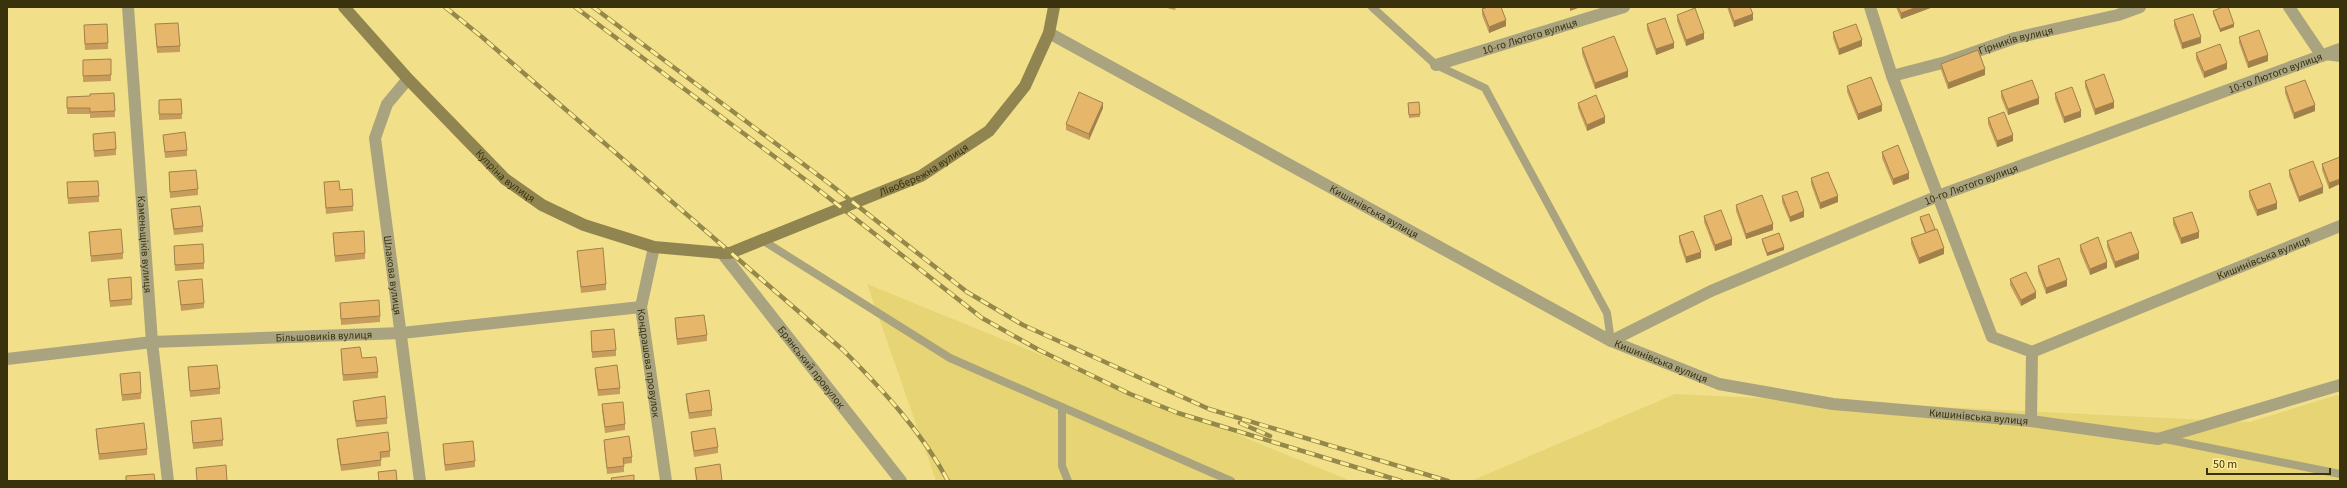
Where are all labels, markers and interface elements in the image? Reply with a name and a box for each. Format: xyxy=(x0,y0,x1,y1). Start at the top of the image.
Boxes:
street label: 10-го Лютого вулиця xyxy=(1480,15,1579,58)
street label: Гірників вулиця xyxy=(1976,23,2055,58)
street label: 10-го Лютого вулиця xyxy=(2226,49,2325,97)
street label: Лівобережна вулиця xyxy=(877,140,971,200)
street label: Купріна вулиця xyxy=(472,146,538,206)
street label: 10-го Лютого вулиця xyxy=(1922,160,2020,209)
street label: Кишинівська вулиця xyxy=(1327,181,1421,242)
street label: Каменьщіків вулиця xyxy=(134,195,155,294)
street label: Кишинівська вулиця xyxy=(2215,232,2313,284)
street label: Шлакова вулиця xyxy=(380,234,405,316)
street label: Кондрашова провулок xyxy=(633,308,664,419)
street label: Брянський провулок xyxy=(774,323,849,412)
street label: Більшовиків вулиця xyxy=(275,327,373,346)
street label: Кишинівська вулиця xyxy=(1612,336,1710,387)
street label: Кишинівська вулиця xyxy=(1928,405,2029,429)
scale bar xyxy=(2207,450,2330,476)
text: 50 m xyxy=(2213,456,2237,473)

